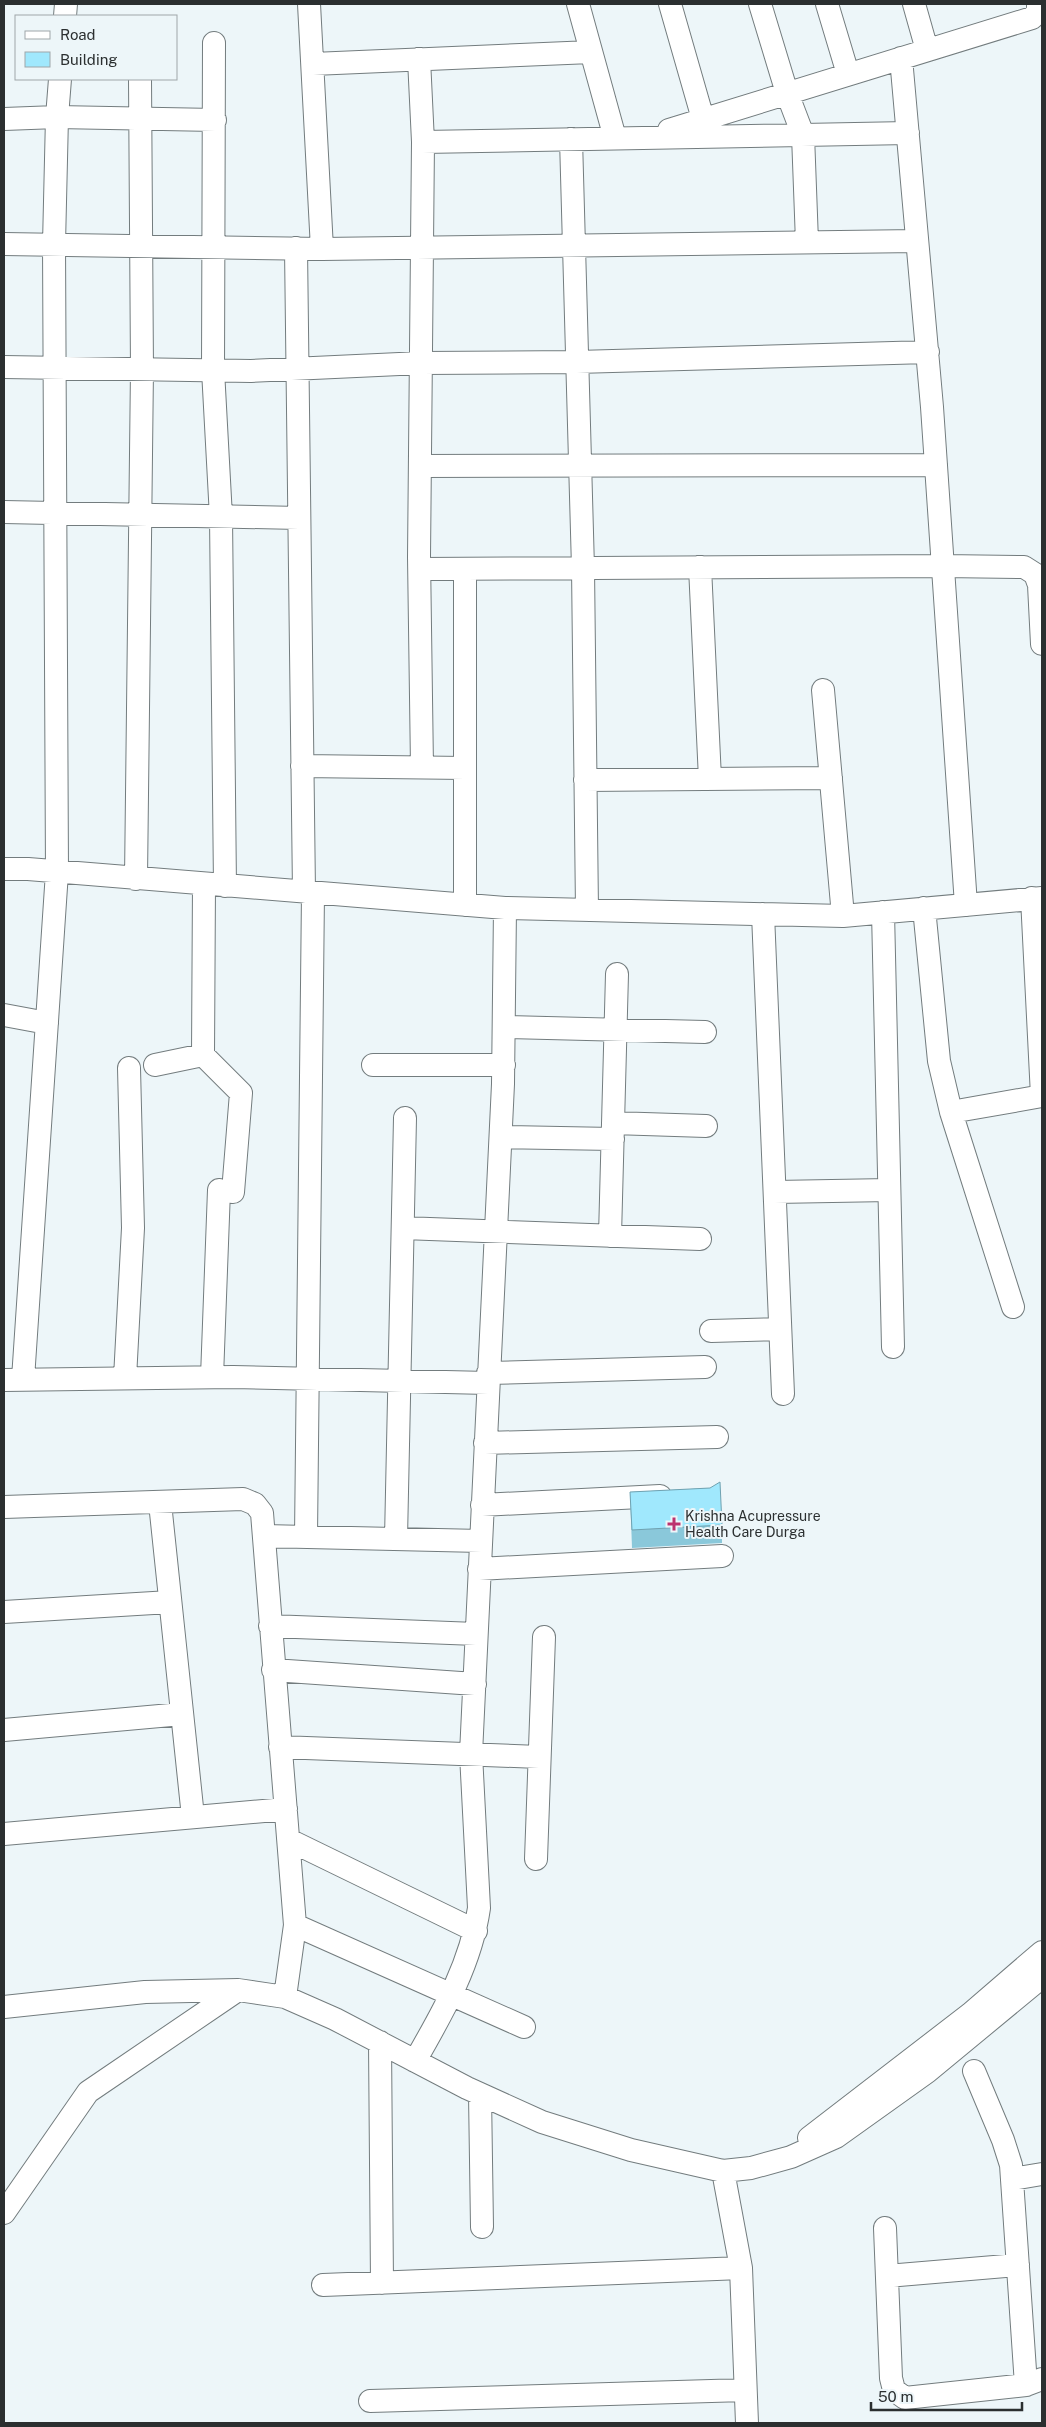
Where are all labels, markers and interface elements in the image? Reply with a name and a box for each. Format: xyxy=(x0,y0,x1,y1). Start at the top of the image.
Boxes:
legend xyxy=(15,15,178,80)
text: Road xyxy=(60,26,96,43)
text: Building xyxy=(60,51,118,68)
place label: Krishna Acupressure Health Care Durga xyxy=(685,1508,821,1540)
marker: Krishna Acupressure Health Care Durga xyxy=(667,1517,681,1531)
scale bar xyxy=(871,2380,1022,2412)
text: 50 m xyxy=(878,2388,913,2405)

